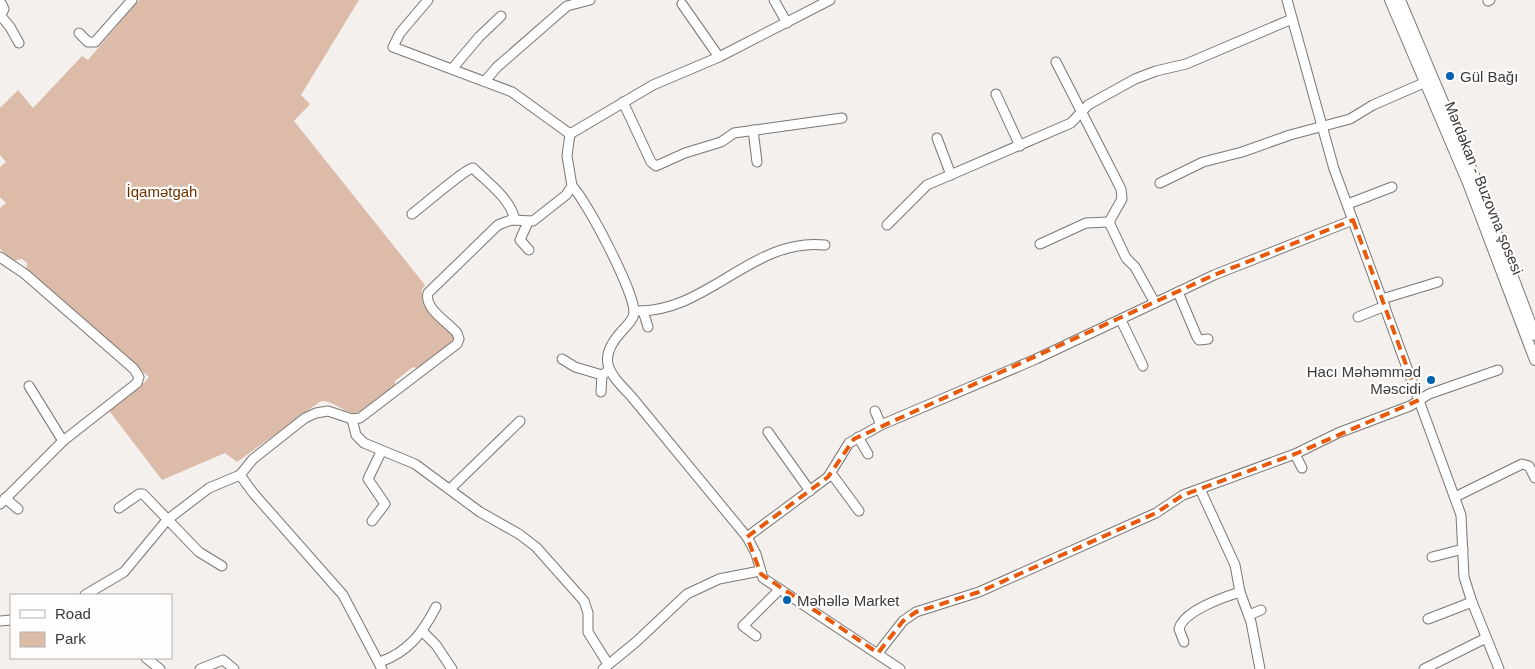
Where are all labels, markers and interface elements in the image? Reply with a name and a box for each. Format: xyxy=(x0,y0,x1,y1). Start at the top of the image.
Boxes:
place label: Gül Bağı xyxy=(1460,68,1518,85)
marker: Gül Bağı xyxy=(1444,70,1456,82)
street label: Mərdəkan - Buzovna şosesi xyxy=(1441,99,1527,277)
park label: İqamətgah xyxy=(127,183,197,200)
place label: Hacı Məhəmməd Məscidi xyxy=(1307,363,1421,397)
marker: Hacı Məhəmməd Məscidi xyxy=(1425,374,1437,386)
place label: Məhəllə Market xyxy=(797,592,900,609)
legend xyxy=(10,594,172,659)
marker: Məhəllə Market xyxy=(781,594,793,606)
text: Road xyxy=(55,605,91,622)
text: Park xyxy=(55,630,86,647)

